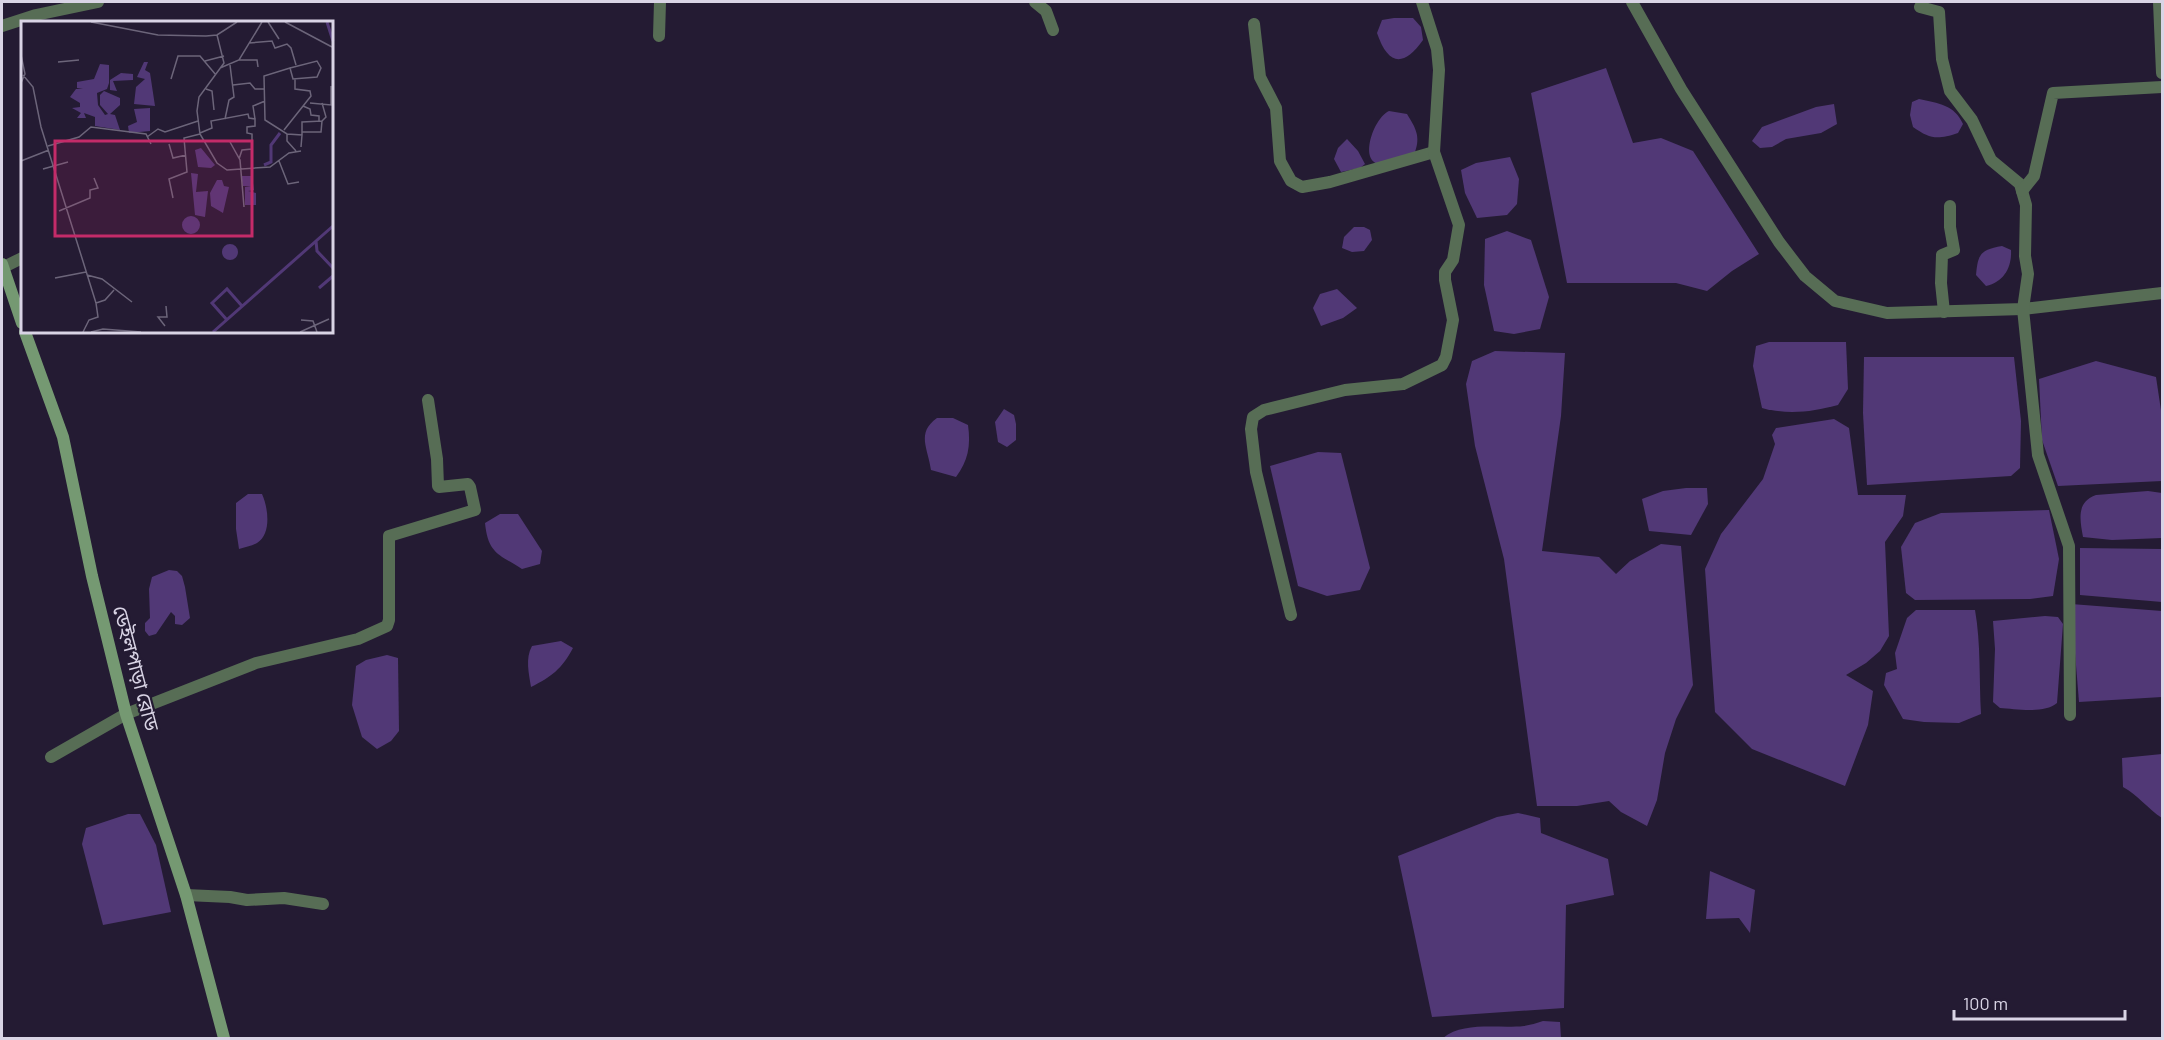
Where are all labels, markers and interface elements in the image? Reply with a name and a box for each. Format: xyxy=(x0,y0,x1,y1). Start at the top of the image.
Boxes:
inset map xyxy=(21,21,333,333)
street label: ডেইলপাড়া রোড xyxy=(109,603,165,734)
scale bar xyxy=(1954,983,2125,1021)
text: 100 m xyxy=(1963,992,2008,1014)

